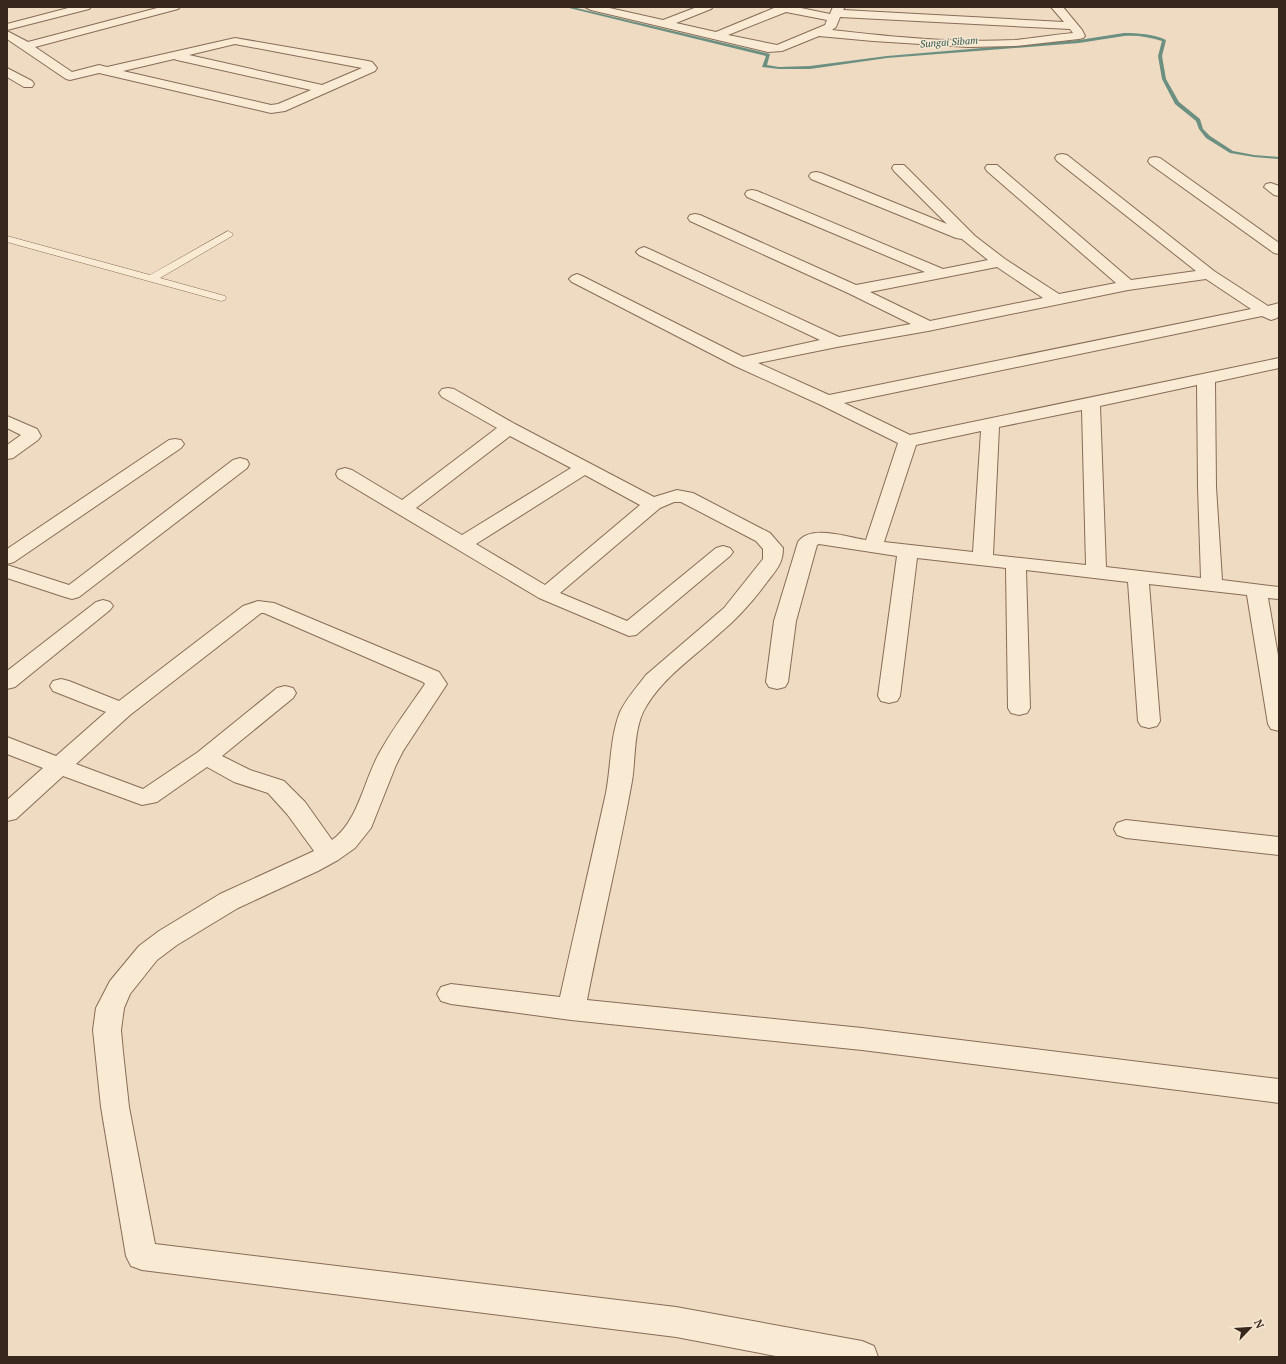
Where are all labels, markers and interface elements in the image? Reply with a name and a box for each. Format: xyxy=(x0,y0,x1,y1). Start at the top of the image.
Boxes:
water label: Sungai Sibam xyxy=(919,33,979,51)
north arrow xyxy=(1230,1308,1270,1348)
text: N xyxy=(1251,1317,1267,1331)

